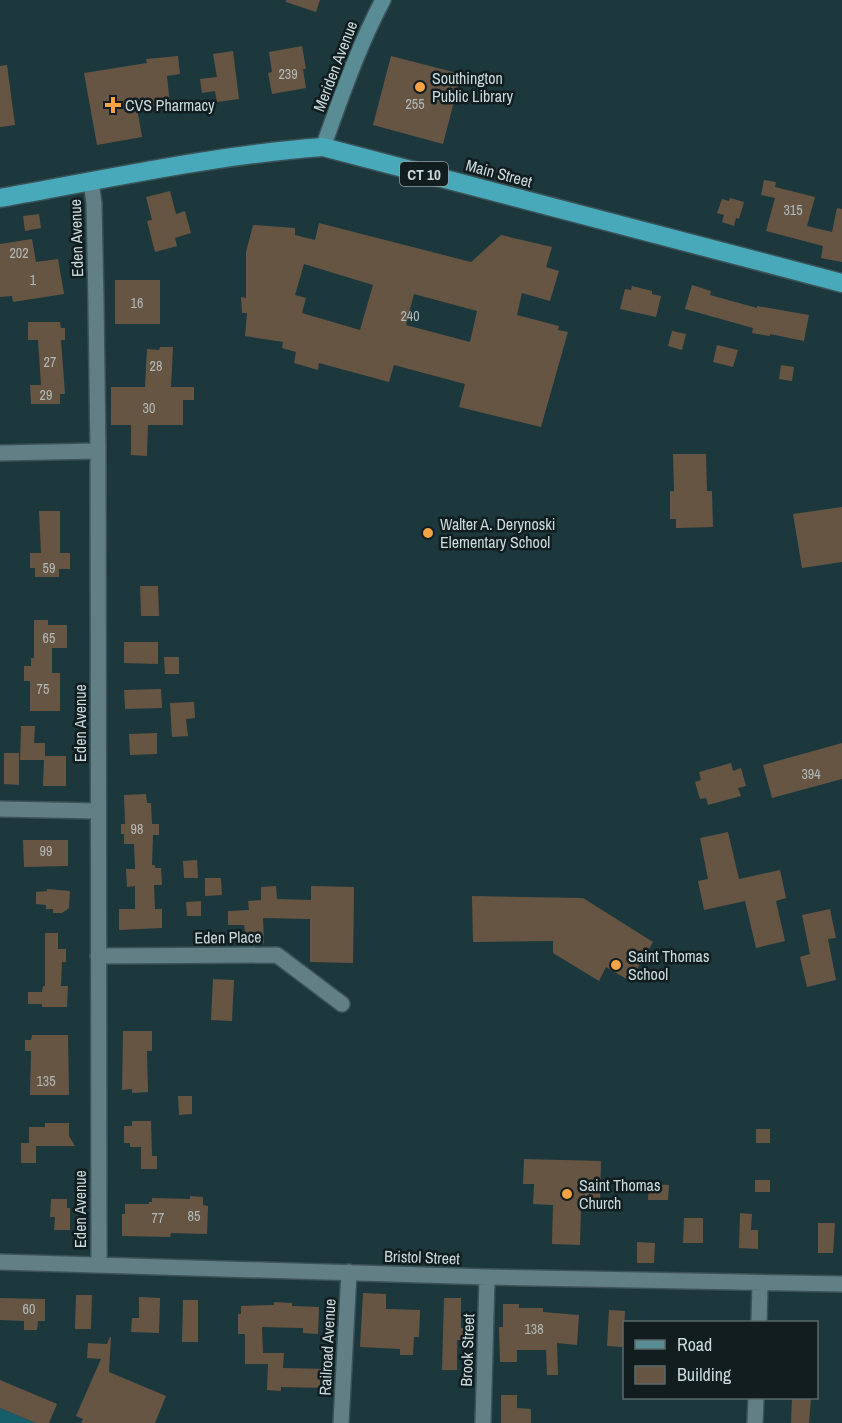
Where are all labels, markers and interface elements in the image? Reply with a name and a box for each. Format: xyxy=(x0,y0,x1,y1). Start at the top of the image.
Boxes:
street label: Meriden Avenue xyxy=(308,18,362,114)
house number: 239 xyxy=(278,65,298,83)
place label: Southington Public Library xyxy=(432,67,513,107)
marker: Southington Public Library xyxy=(413,80,427,94)
place label: CVS Pharmacy xyxy=(125,94,215,116)
house number: 255 xyxy=(405,95,425,113)
marker: CVS Pharmacy xyxy=(106,98,120,112)
street label: Main Street xyxy=(463,154,535,192)
road number: CT 10 xyxy=(400,162,448,186)
street label: Eden Avenue xyxy=(64,199,88,277)
house number: 315 xyxy=(783,201,803,219)
house number: 202 xyxy=(9,244,29,262)
house number: 1 xyxy=(30,271,37,289)
house number: 16 xyxy=(131,294,143,312)
house number: 240 xyxy=(400,307,420,325)
house number: 27 xyxy=(44,353,56,371)
house number: 28 xyxy=(150,357,162,375)
house number: 29 xyxy=(40,386,52,404)
house number: 30 xyxy=(143,399,155,417)
place label: Walter A. Derynoski Elementary School xyxy=(440,513,555,553)
marker: Walter A. Derynoski Elementary School xyxy=(421,526,435,540)
house number: 59 xyxy=(43,559,55,577)
house number: 65 xyxy=(43,629,55,647)
house number: 75 xyxy=(37,680,49,698)
street label: Eden Avenue xyxy=(69,684,91,762)
house number: 394 xyxy=(801,765,821,783)
house number: 98 xyxy=(131,820,143,838)
house number: 99 xyxy=(40,842,52,860)
street label: Eden Place xyxy=(194,925,262,949)
place label: Saint Thomas School xyxy=(628,945,709,985)
marker: Saint Thomas School xyxy=(609,958,623,972)
house number: 135 xyxy=(36,1072,56,1090)
street label: Eden Avenue xyxy=(69,1170,91,1248)
place label: Saint Thomas Church xyxy=(579,1174,660,1214)
marker: Saint Thomas Church xyxy=(560,1187,574,1201)
house number: 85 xyxy=(188,1207,200,1225)
house number: 77 xyxy=(152,1209,164,1227)
street label: Bristol Street xyxy=(384,1245,461,1269)
street label: Railroad Avenue xyxy=(313,1298,341,1396)
house number: 60 xyxy=(23,1300,35,1318)
street label: Brook Street xyxy=(455,1313,479,1387)
house number: 138 xyxy=(524,1320,544,1338)
legend xyxy=(623,1321,818,1399)
text: Road xyxy=(677,1332,712,1357)
text: Building xyxy=(677,1362,732,1387)

